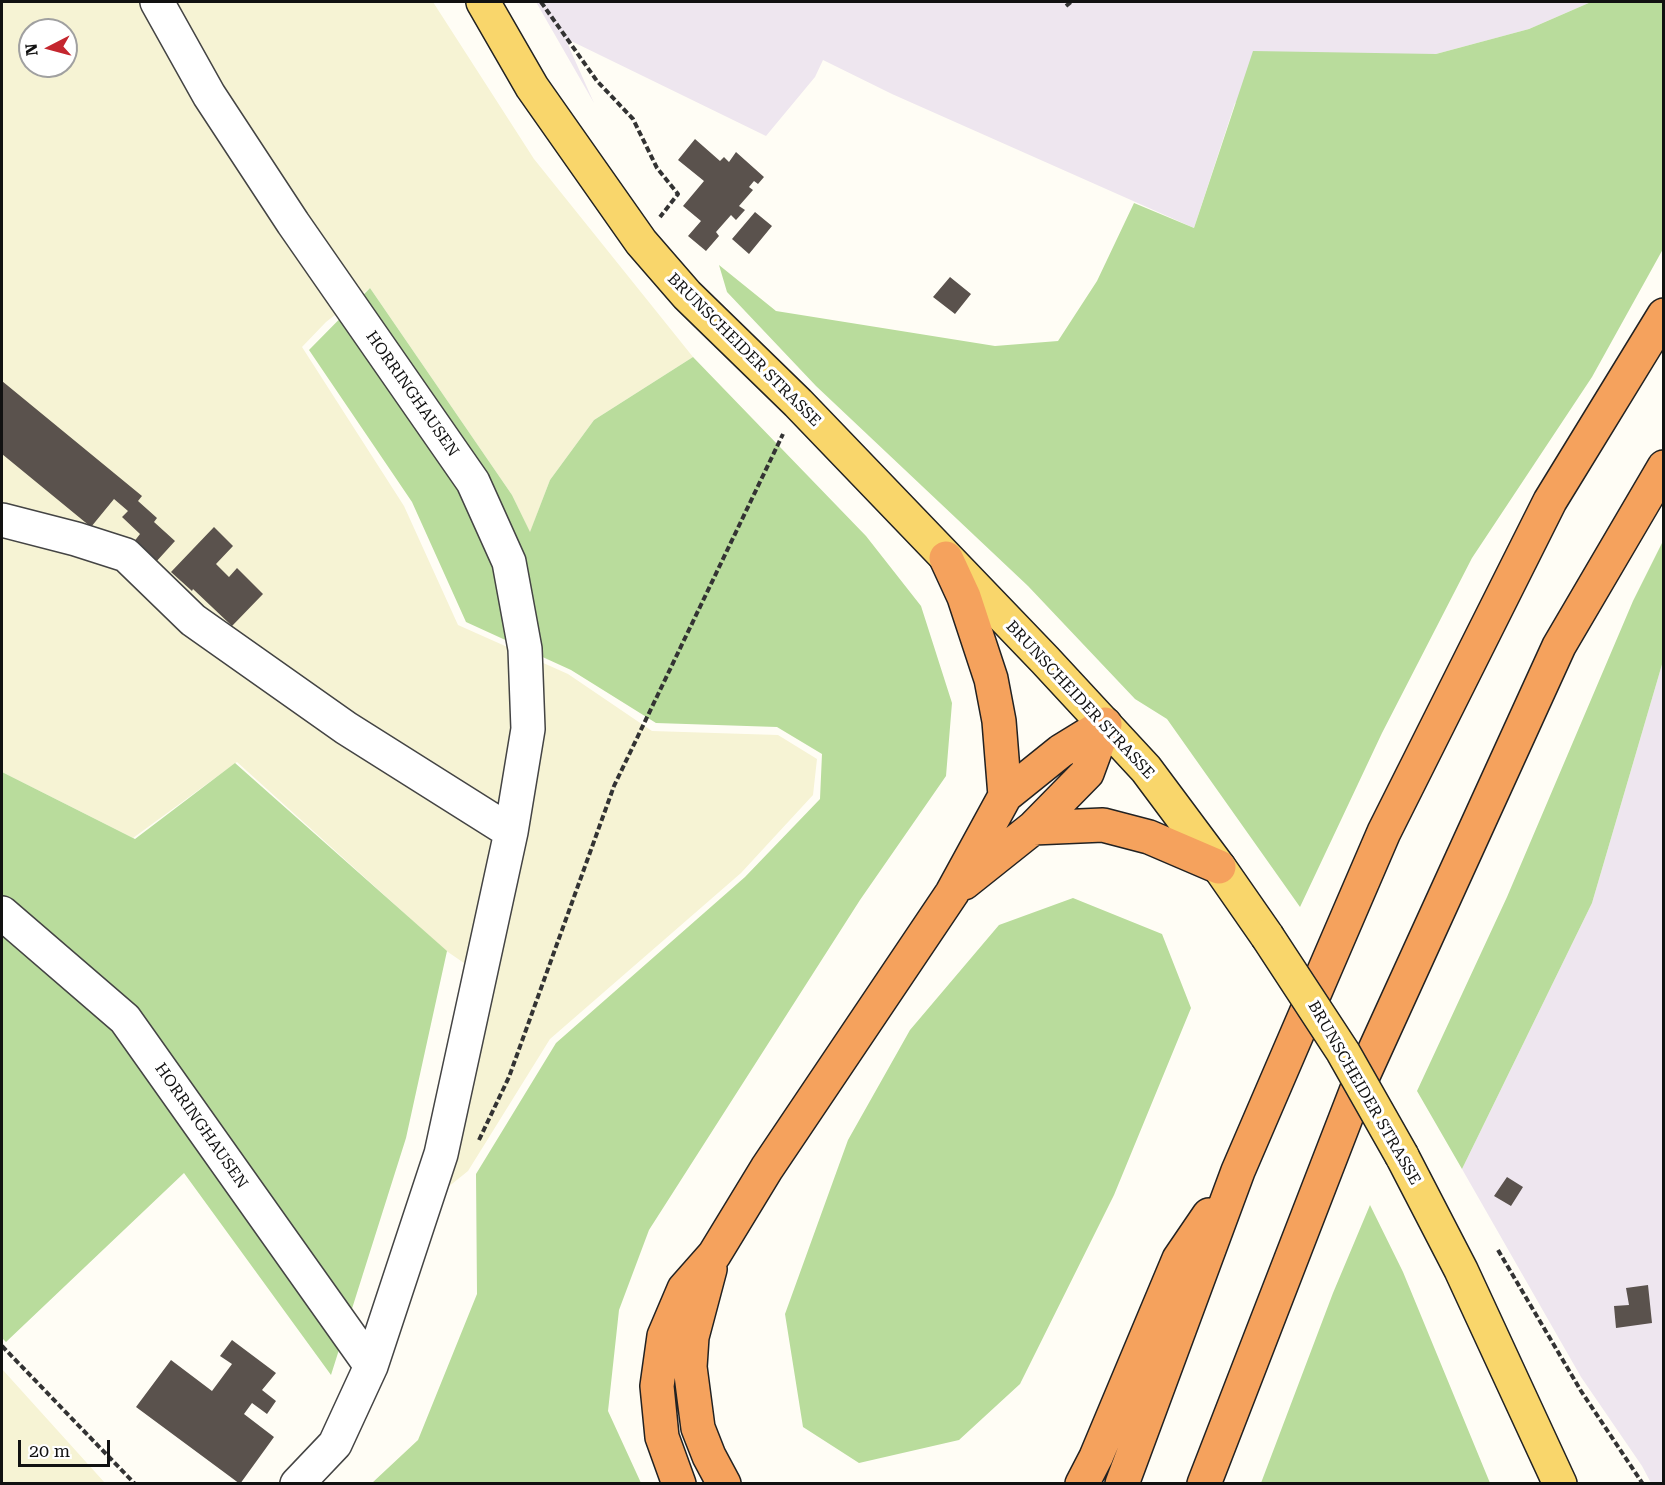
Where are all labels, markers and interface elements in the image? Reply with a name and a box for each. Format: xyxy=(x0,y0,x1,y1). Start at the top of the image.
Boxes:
north arrow xyxy=(18,18,78,78)
text: N xyxy=(21,43,42,57)
street label: BRUNSCHEIDER STRASSE xyxy=(663,269,825,431)
street label: HORRINGHAUSEN xyxy=(361,327,463,461)
street label: BRUNSCHEIDER STRASSE xyxy=(1002,617,1158,783)
street label: BRUNSCHEIDER STRASSE xyxy=(1303,998,1425,1188)
street label: HORRINGHAUSEN xyxy=(150,1059,252,1193)
scale bar xyxy=(21,1428,112,1466)
text: 20 m xyxy=(29,1440,70,1461)

